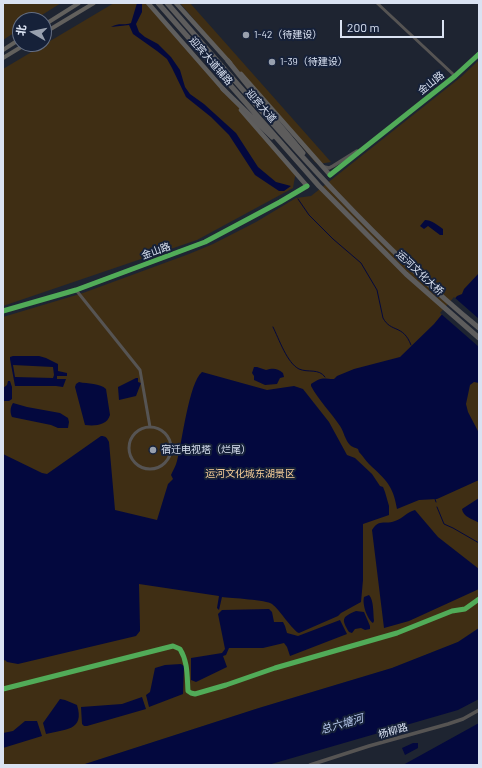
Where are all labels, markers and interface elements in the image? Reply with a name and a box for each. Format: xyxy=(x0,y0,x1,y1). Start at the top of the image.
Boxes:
north arrow xyxy=(12,12,52,52)
scale bar xyxy=(342,12,446,38)
text: 200 m xyxy=(347,20,379,34)
text: 北 xyxy=(13,24,28,37)
place label: 1-42（待建设） xyxy=(254,29,322,41)
marker: 1-42（待建设） xyxy=(241,30,251,40)
street label: 迎宾大道辅路 xyxy=(187,34,235,88)
place label: 1-39（待建设） xyxy=(280,56,348,68)
marker: 1-39（待建设） xyxy=(267,57,277,67)
street label: 金山路 xyxy=(416,69,446,97)
street label: 迎宾大道 xyxy=(243,87,279,125)
street label: 金山路 xyxy=(140,240,172,262)
street label: 运河文化大桥 xyxy=(394,248,446,298)
place label: 宿迁电视塔（烂尾） xyxy=(161,444,251,456)
marker: 宿迁电视塔（烂尾） xyxy=(148,445,158,455)
park label: 运河文化城东湖景区 xyxy=(205,468,295,480)
water label: 总六塘河 xyxy=(319,712,365,736)
street label: 杨柳路 xyxy=(377,721,409,741)

